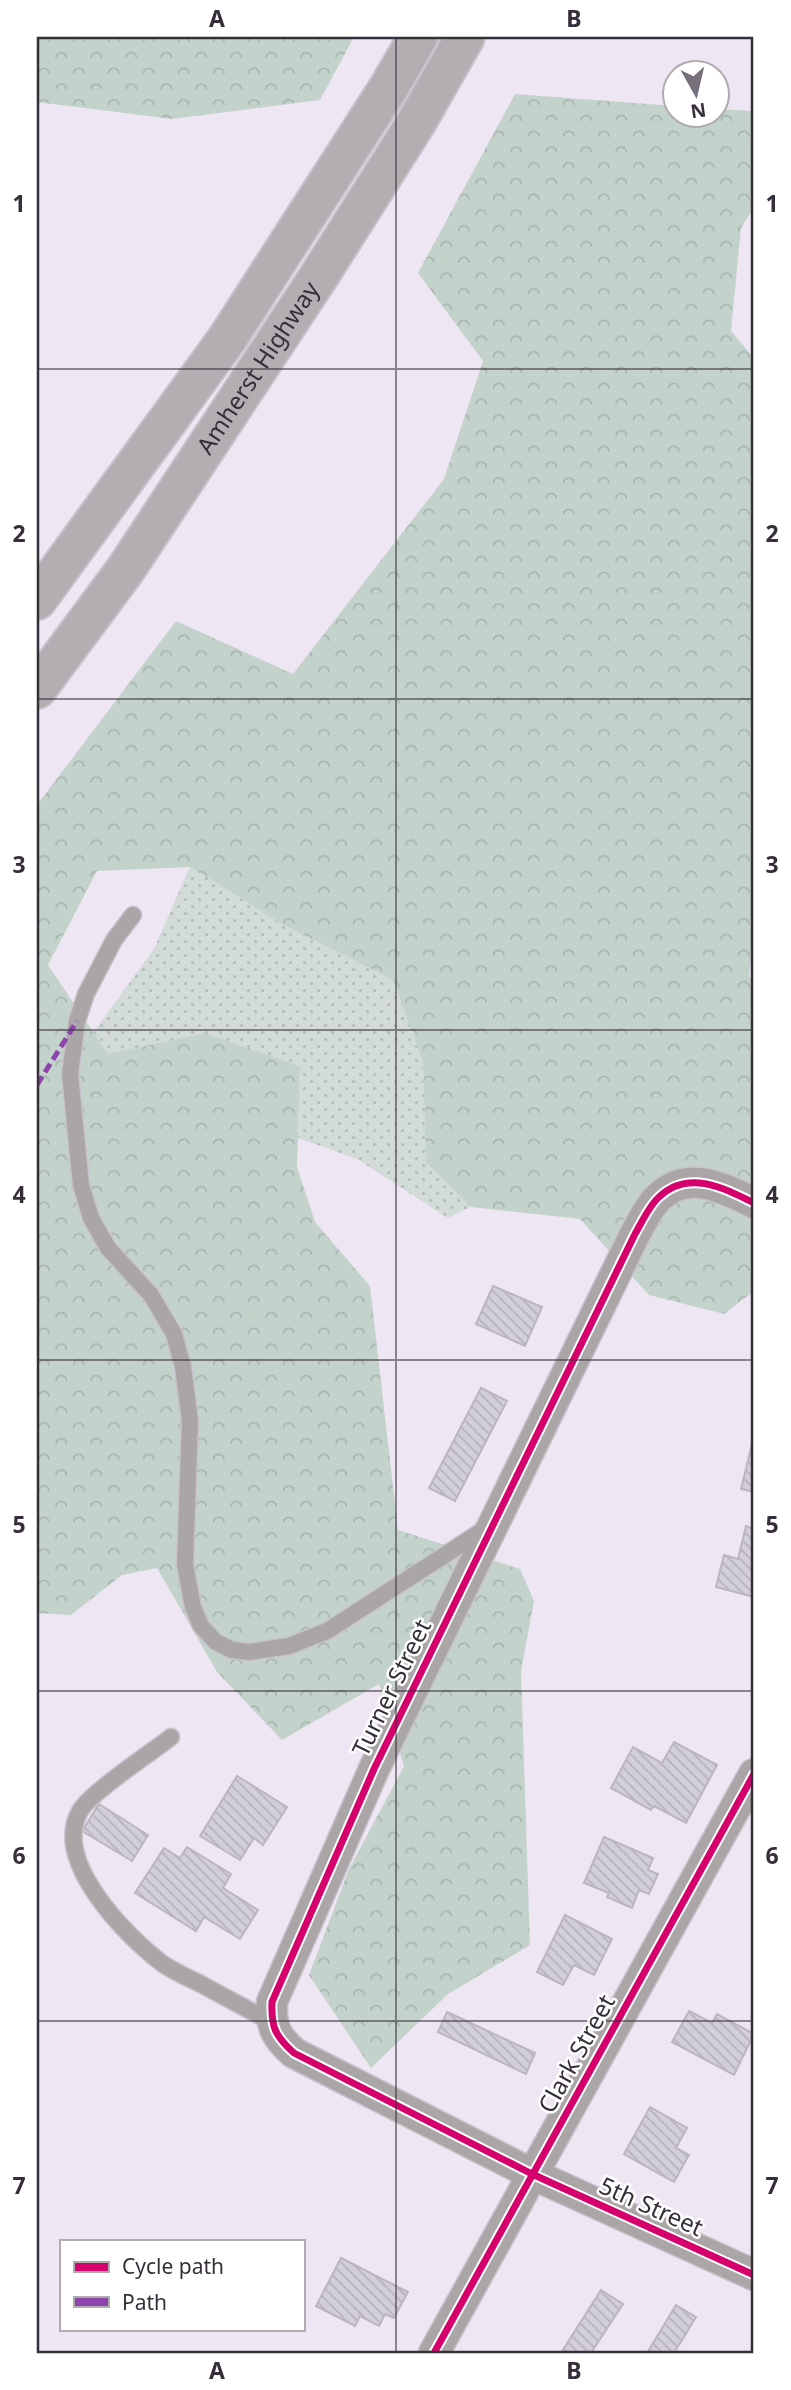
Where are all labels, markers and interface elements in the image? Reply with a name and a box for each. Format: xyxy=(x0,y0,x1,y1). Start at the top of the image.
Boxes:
text: A xyxy=(209,2,225,34)
text: B xyxy=(566,2,582,34)
north arrow xyxy=(662,60,732,130)
text: N xyxy=(689,97,708,125)
text: 1 xyxy=(12,187,26,219)
text: 1 xyxy=(765,187,779,219)
street label: Amherst Highway xyxy=(188,274,326,460)
text: 2 xyxy=(12,517,26,549)
text: 2 xyxy=(765,517,779,549)
text: 3 xyxy=(12,848,26,880)
text: 3 xyxy=(765,848,779,880)
text: 4 xyxy=(12,1178,26,1210)
text: 4 xyxy=(765,1178,779,1210)
text: 5 xyxy=(12,1508,26,1540)
text: 5 xyxy=(765,1508,779,1540)
street label: Turner Street xyxy=(343,1613,438,1761)
text: 6 xyxy=(12,1839,26,1871)
text: 6 xyxy=(765,1839,779,1871)
street label: Clark Street xyxy=(530,1988,622,2118)
street label: 5th Street xyxy=(594,2168,709,2243)
text: 7 xyxy=(12,2169,26,2201)
text: 7 xyxy=(765,2169,779,2201)
legend xyxy=(60,2240,304,2330)
text: Cycle path xyxy=(122,2252,224,2280)
text: Path xyxy=(122,2288,167,2316)
text: A xyxy=(209,2354,225,2386)
text: B xyxy=(566,2354,582,2386)

